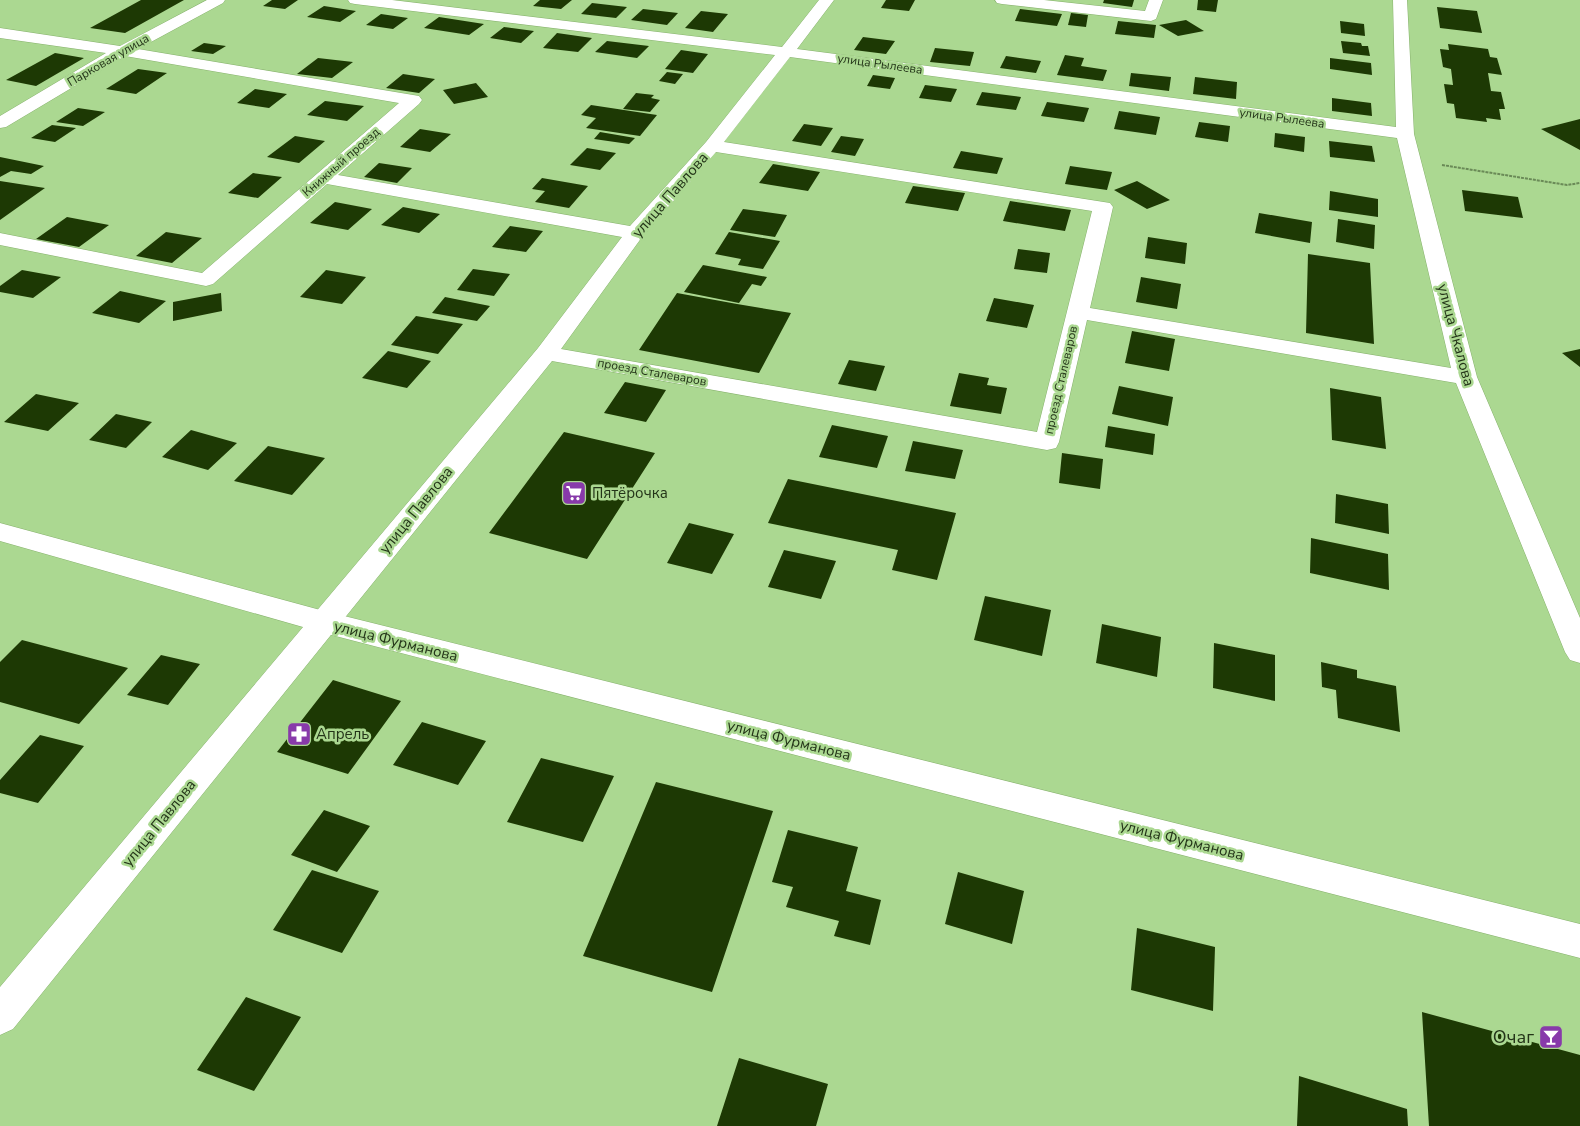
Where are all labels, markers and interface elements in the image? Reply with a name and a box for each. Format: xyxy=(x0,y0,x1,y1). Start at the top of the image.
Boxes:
street label: Парковая улица xyxy=(64,30,152,90)
street label: улица Рылеева xyxy=(836,50,924,78)
street label: улица Рылеева xyxy=(1238,104,1326,132)
street label: Книжный проезд xyxy=(299,124,383,200)
street label: улица Павлова xyxy=(627,148,713,242)
street label: улица Чкалова xyxy=(1433,282,1479,388)
street label: проезд Сталеваров xyxy=(1041,324,1081,436)
street label: проезд Сталеваров xyxy=(596,355,708,390)
street label: улица Павлова xyxy=(375,462,457,558)
supermarket icon: Пятёрочка xyxy=(561,480,587,506)
place label: Пятёрочка xyxy=(592,483,668,503)
street label: улица Фурманова xyxy=(332,616,460,666)
street label: улица Фурманова xyxy=(725,715,853,765)
pharmacy icon: Апрель xyxy=(286,721,312,747)
place label: Апрель xyxy=(316,724,369,744)
street label: улица Павлова xyxy=(118,775,200,871)
street label: улица Фурманова xyxy=(1118,815,1246,865)
bar icon: Очаг xyxy=(1538,1024,1564,1050)
place label: Очаг xyxy=(1493,1025,1534,1049)

